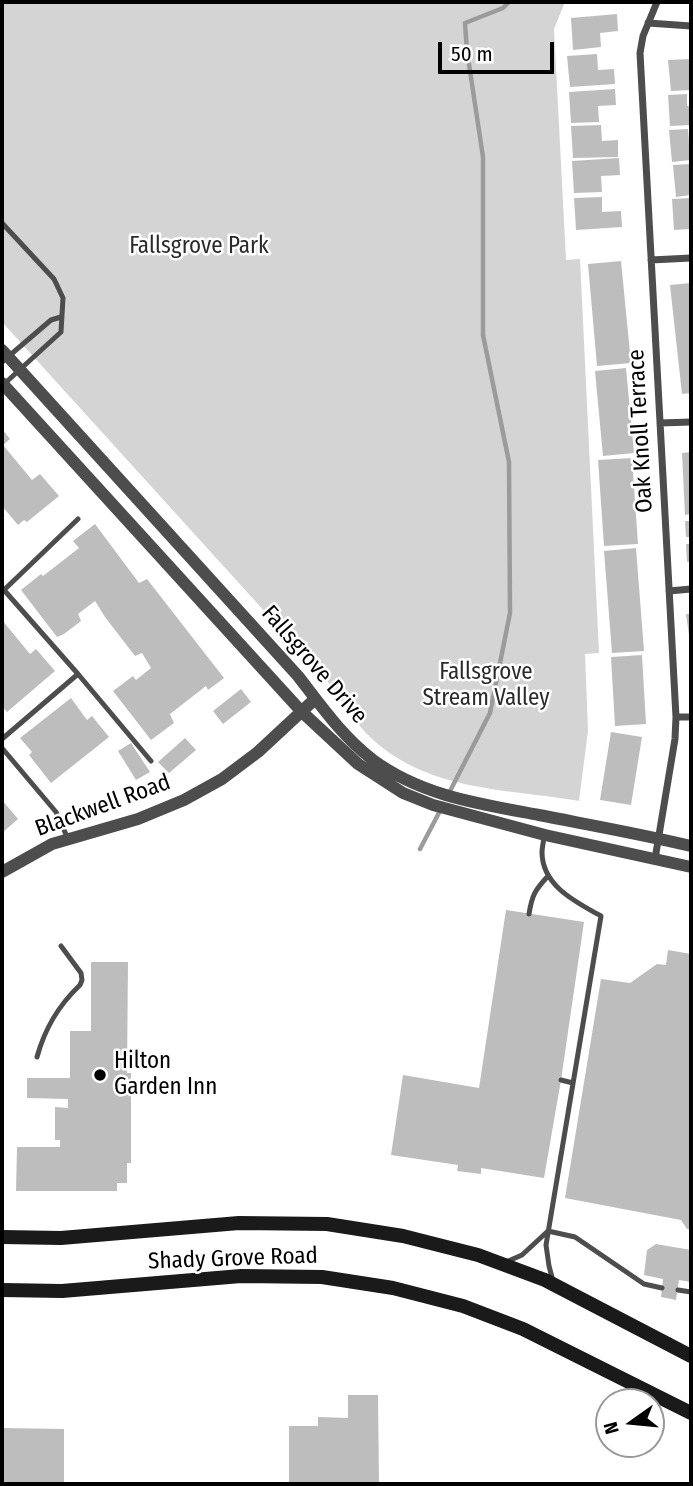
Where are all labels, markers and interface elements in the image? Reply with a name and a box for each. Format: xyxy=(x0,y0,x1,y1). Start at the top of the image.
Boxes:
scale bar xyxy=(441,28,556,72)
text: 50 m xyxy=(451,41,493,67)
park label: Fallsgrove Park xyxy=(129,233,269,261)
street label: Oak Knoll Terrace xyxy=(623,349,659,513)
street label: Fallsgrove Drive xyxy=(255,600,373,730)
park label: Fallsgrove Stream Valley xyxy=(422,659,550,713)
street label: Blackwell Road xyxy=(32,769,174,843)
place label: Hilton Garden Inn xyxy=(114,1048,217,1102)
marker: Hilton Garden Inn xyxy=(92,1067,108,1083)
street label: Shady Grove Road xyxy=(148,1242,318,1276)
north arrow xyxy=(595,1388,665,1458)
text: N xyxy=(599,1420,624,1437)

